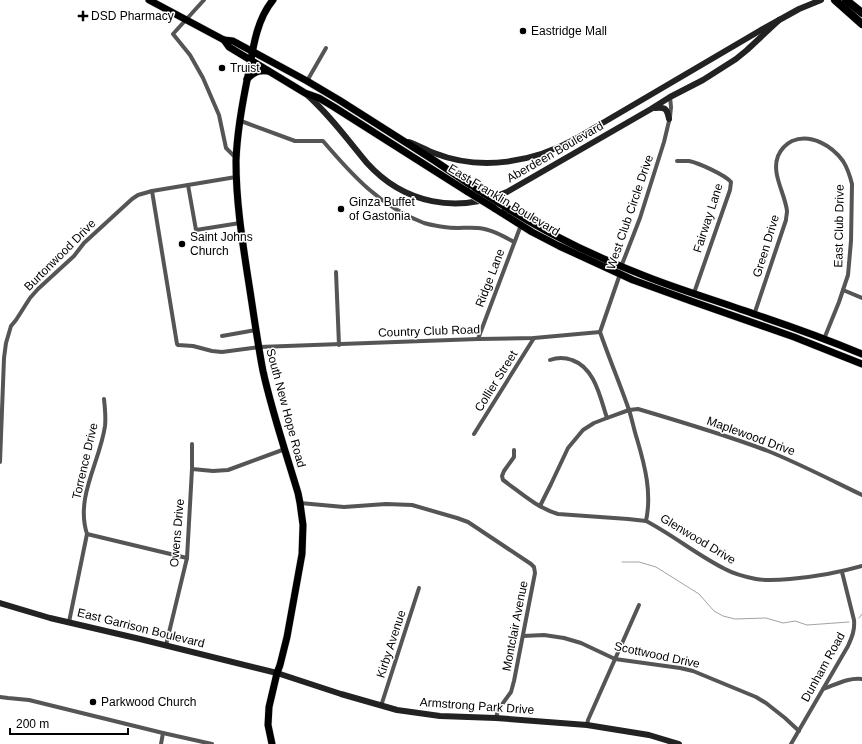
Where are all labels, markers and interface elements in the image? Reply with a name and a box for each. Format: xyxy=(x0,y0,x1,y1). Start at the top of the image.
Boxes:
place label: DSD Pharmacy xyxy=(91,9,174,23)
marker: DSD Pharmacy xyxy=(78,11,88,21)
place label: Eastridge Mall xyxy=(531,24,607,38)
marker: Eastridge Mall xyxy=(518,26,528,36)
place label: Truist xyxy=(230,61,260,75)
marker: Truist xyxy=(217,63,227,73)
street label: Aberdeen Boulevard xyxy=(504,119,606,185)
street label: West Club Circle Drive xyxy=(604,152,656,271)
street label: East Franklin Boulevard xyxy=(446,161,562,239)
street label: Fairway Lane xyxy=(690,181,726,254)
street label: East Club Drive xyxy=(831,184,847,268)
place label: Ginza Buffet of Gastonia xyxy=(349,195,415,223)
marker: Ginza Buffet of Gastonia xyxy=(336,204,346,214)
street label: Green Drive xyxy=(750,213,782,279)
street label: Burtonwood Drive xyxy=(21,216,99,294)
place label: Saint Johns Church xyxy=(190,230,253,258)
marker: Saint Johns Church xyxy=(177,239,187,249)
street label: Ridge Lane xyxy=(472,247,508,309)
street label: Country Club Road xyxy=(378,322,480,340)
street label: South New Hope Road xyxy=(263,347,309,469)
street label: Collier Street xyxy=(472,347,521,414)
street label: Maplewood Drive xyxy=(705,414,797,459)
street label: Torrence Drive xyxy=(69,421,101,501)
street label: Owens Drive xyxy=(167,498,187,568)
street label: Glenwood Drive xyxy=(658,511,738,567)
street label: Montclair Avenue xyxy=(499,579,531,672)
street label: East Garrison Boulevard xyxy=(76,605,206,651)
street label: Kirby Avenue xyxy=(373,608,409,680)
street label: Dunham Road xyxy=(798,630,848,704)
street label: Scottwood Drive xyxy=(613,639,702,671)
place label: Parkwood Church xyxy=(101,695,196,709)
street label: Armstrong Park Drive xyxy=(419,695,535,717)
marker: Parkwood Church xyxy=(88,697,98,707)
scale bar xyxy=(10,710,128,736)
text: 200 m xyxy=(16,717,49,731)

